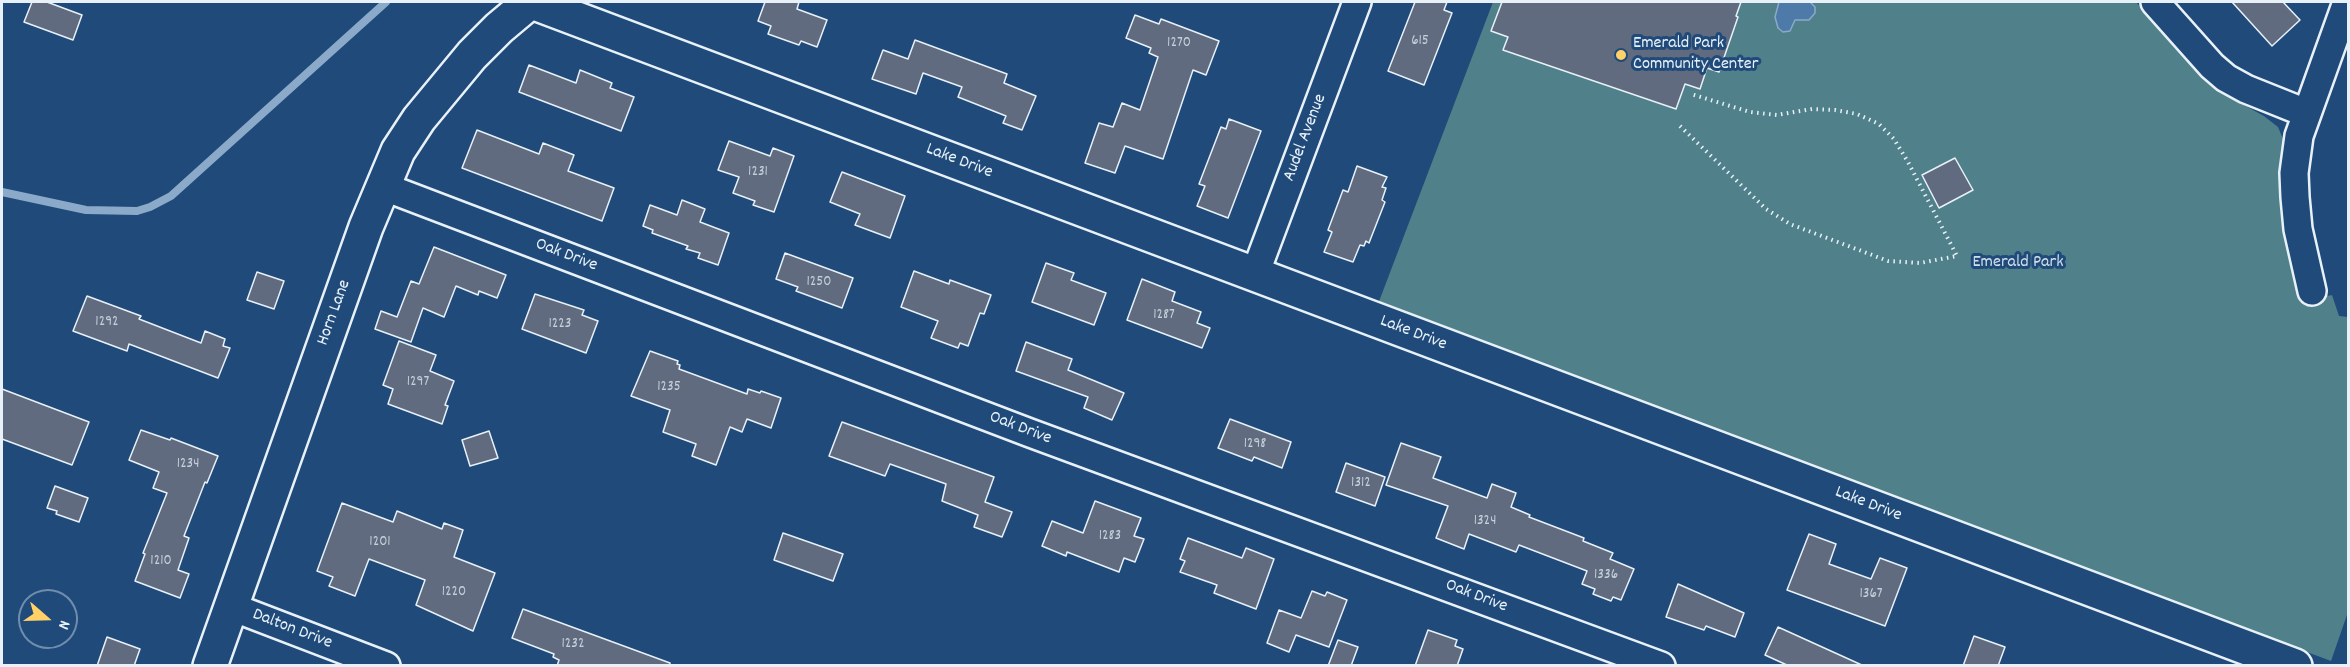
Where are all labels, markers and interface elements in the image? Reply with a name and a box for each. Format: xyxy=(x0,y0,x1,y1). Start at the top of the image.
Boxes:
house number: 615 xyxy=(1411,33,1429,51)
place label: Emerald Park Community Center xyxy=(1633,34,1758,76)
house number: 1270 xyxy=(1167,35,1191,53)
marker: Emerald Park Community Center xyxy=(1614,48,1628,62)
street label: Audel Avenue xyxy=(1280,91,1332,185)
street label: Lake Drive xyxy=(922,139,996,185)
house number: 1231 xyxy=(748,164,768,182)
street label: Oak Drive xyxy=(532,234,600,278)
park label: Emerald Park xyxy=(1972,253,2064,275)
house number: 1250 xyxy=(807,274,831,292)
street label: Horn Lane xyxy=(313,277,357,349)
house number: 1287 xyxy=(1153,307,1175,325)
street label: Lake Drive xyxy=(1376,311,1450,357)
house number: 1292 xyxy=(95,314,119,332)
house number: 1223 xyxy=(548,316,572,334)
house number: 1297 xyxy=(407,374,429,392)
house number: 1235 xyxy=(657,379,681,397)
street label: Oak Drive xyxy=(986,407,1054,451)
house number: 1298 xyxy=(1244,436,1266,454)
house number: 1234 xyxy=(177,456,199,474)
house number: 1312 xyxy=(1351,475,1371,493)
street label: Lake Drive xyxy=(1831,482,1905,528)
house number: 1324 xyxy=(1474,513,1496,531)
house number: 1283 xyxy=(1099,528,1121,546)
house number: 1201 xyxy=(369,534,391,552)
house number: 1210 xyxy=(150,553,172,571)
house number: 1336 xyxy=(1594,567,1618,585)
street label: Oak Drive xyxy=(1442,575,1510,619)
house number: 1220 xyxy=(442,584,466,602)
house number: 1367 xyxy=(1859,586,1883,604)
north arrow xyxy=(18,589,78,649)
street label: Dalton Drive xyxy=(249,605,335,655)
text: N xyxy=(51,617,76,632)
house number: 1232 xyxy=(561,636,585,654)

